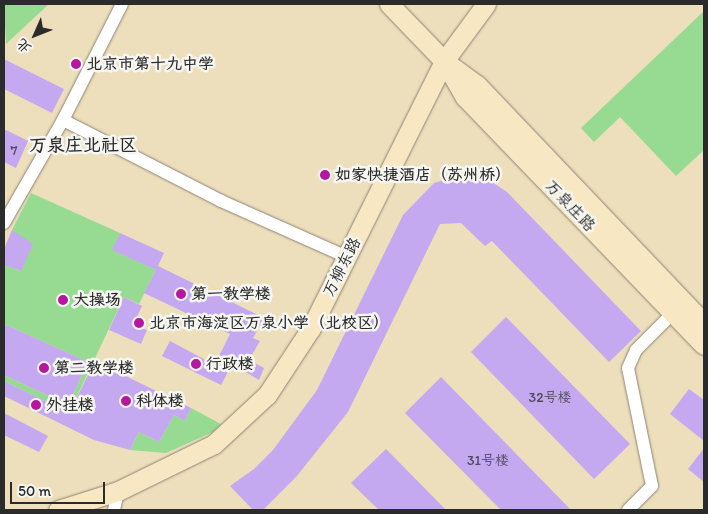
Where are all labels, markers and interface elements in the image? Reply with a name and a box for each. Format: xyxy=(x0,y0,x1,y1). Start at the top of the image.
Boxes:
north arrow xyxy=(10,10,60,60)
text: 北 xyxy=(13,35,35,57)
place label: 北京市第十九中学 xyxy=(86,54,214,74)
marker: 北京市第十九中学 xyxy=(70,58,82,70)
district label: 万泉庄北社区 xyxy=(29,134,137,156)
house number: 7 xyxy=(11,143,17,159)
place label: 如家快捷酒店（苏州桥） xyxy=(335,165,511,185)
marker: 如家快捷酒店（苏州桥） xyxy=(319,169,331,181)
street label: 万泉庄路 xyxy=(541,176,599,236)
street label: 万柳东路 xyxy=(319,234,365,300)
place label: 第一教学楼 xyxy=(191,284,271,304)
marker: 第一教学楼 xyxy=(175,288,187,300)
place label: 大操场 xyxy=(73,290,121,310)
marker: 大操场 xyxy=(57,294,69,306)
place label: 北京市海淀区万泉小学（北校区） xyxy=(149,313,389,333)
marker: 北京市海淀区万泉小学（北校区） xyxy=(133,317,145,329)
place label: 行政楼 xyxy=(206,354,254,374)
place label: 第二教学楼 xyxy=(54,358,134,378)
marker: 行政楼 xyxy=(190,358,202,370)
marker: 第二教学楼 xyxy=(38,362,50,374)
house number: 32号楼 xyxy=(529,390,571,406)
place label: 科体楼 xyxy=(136,391,184,411)
place label: 外挂楼 xyxy=(46,395,94,415)
marker: 科体楼 xyxy=(120,395,132,407)
marker: 外挂楼 xyxy=(30,399,42,411)
house number: 31号楼 xyxy=(467,453,509,469)
scale bar xyxy=(12,472,108,504)
text: 50 m xyxy=(18,482,51,500)

